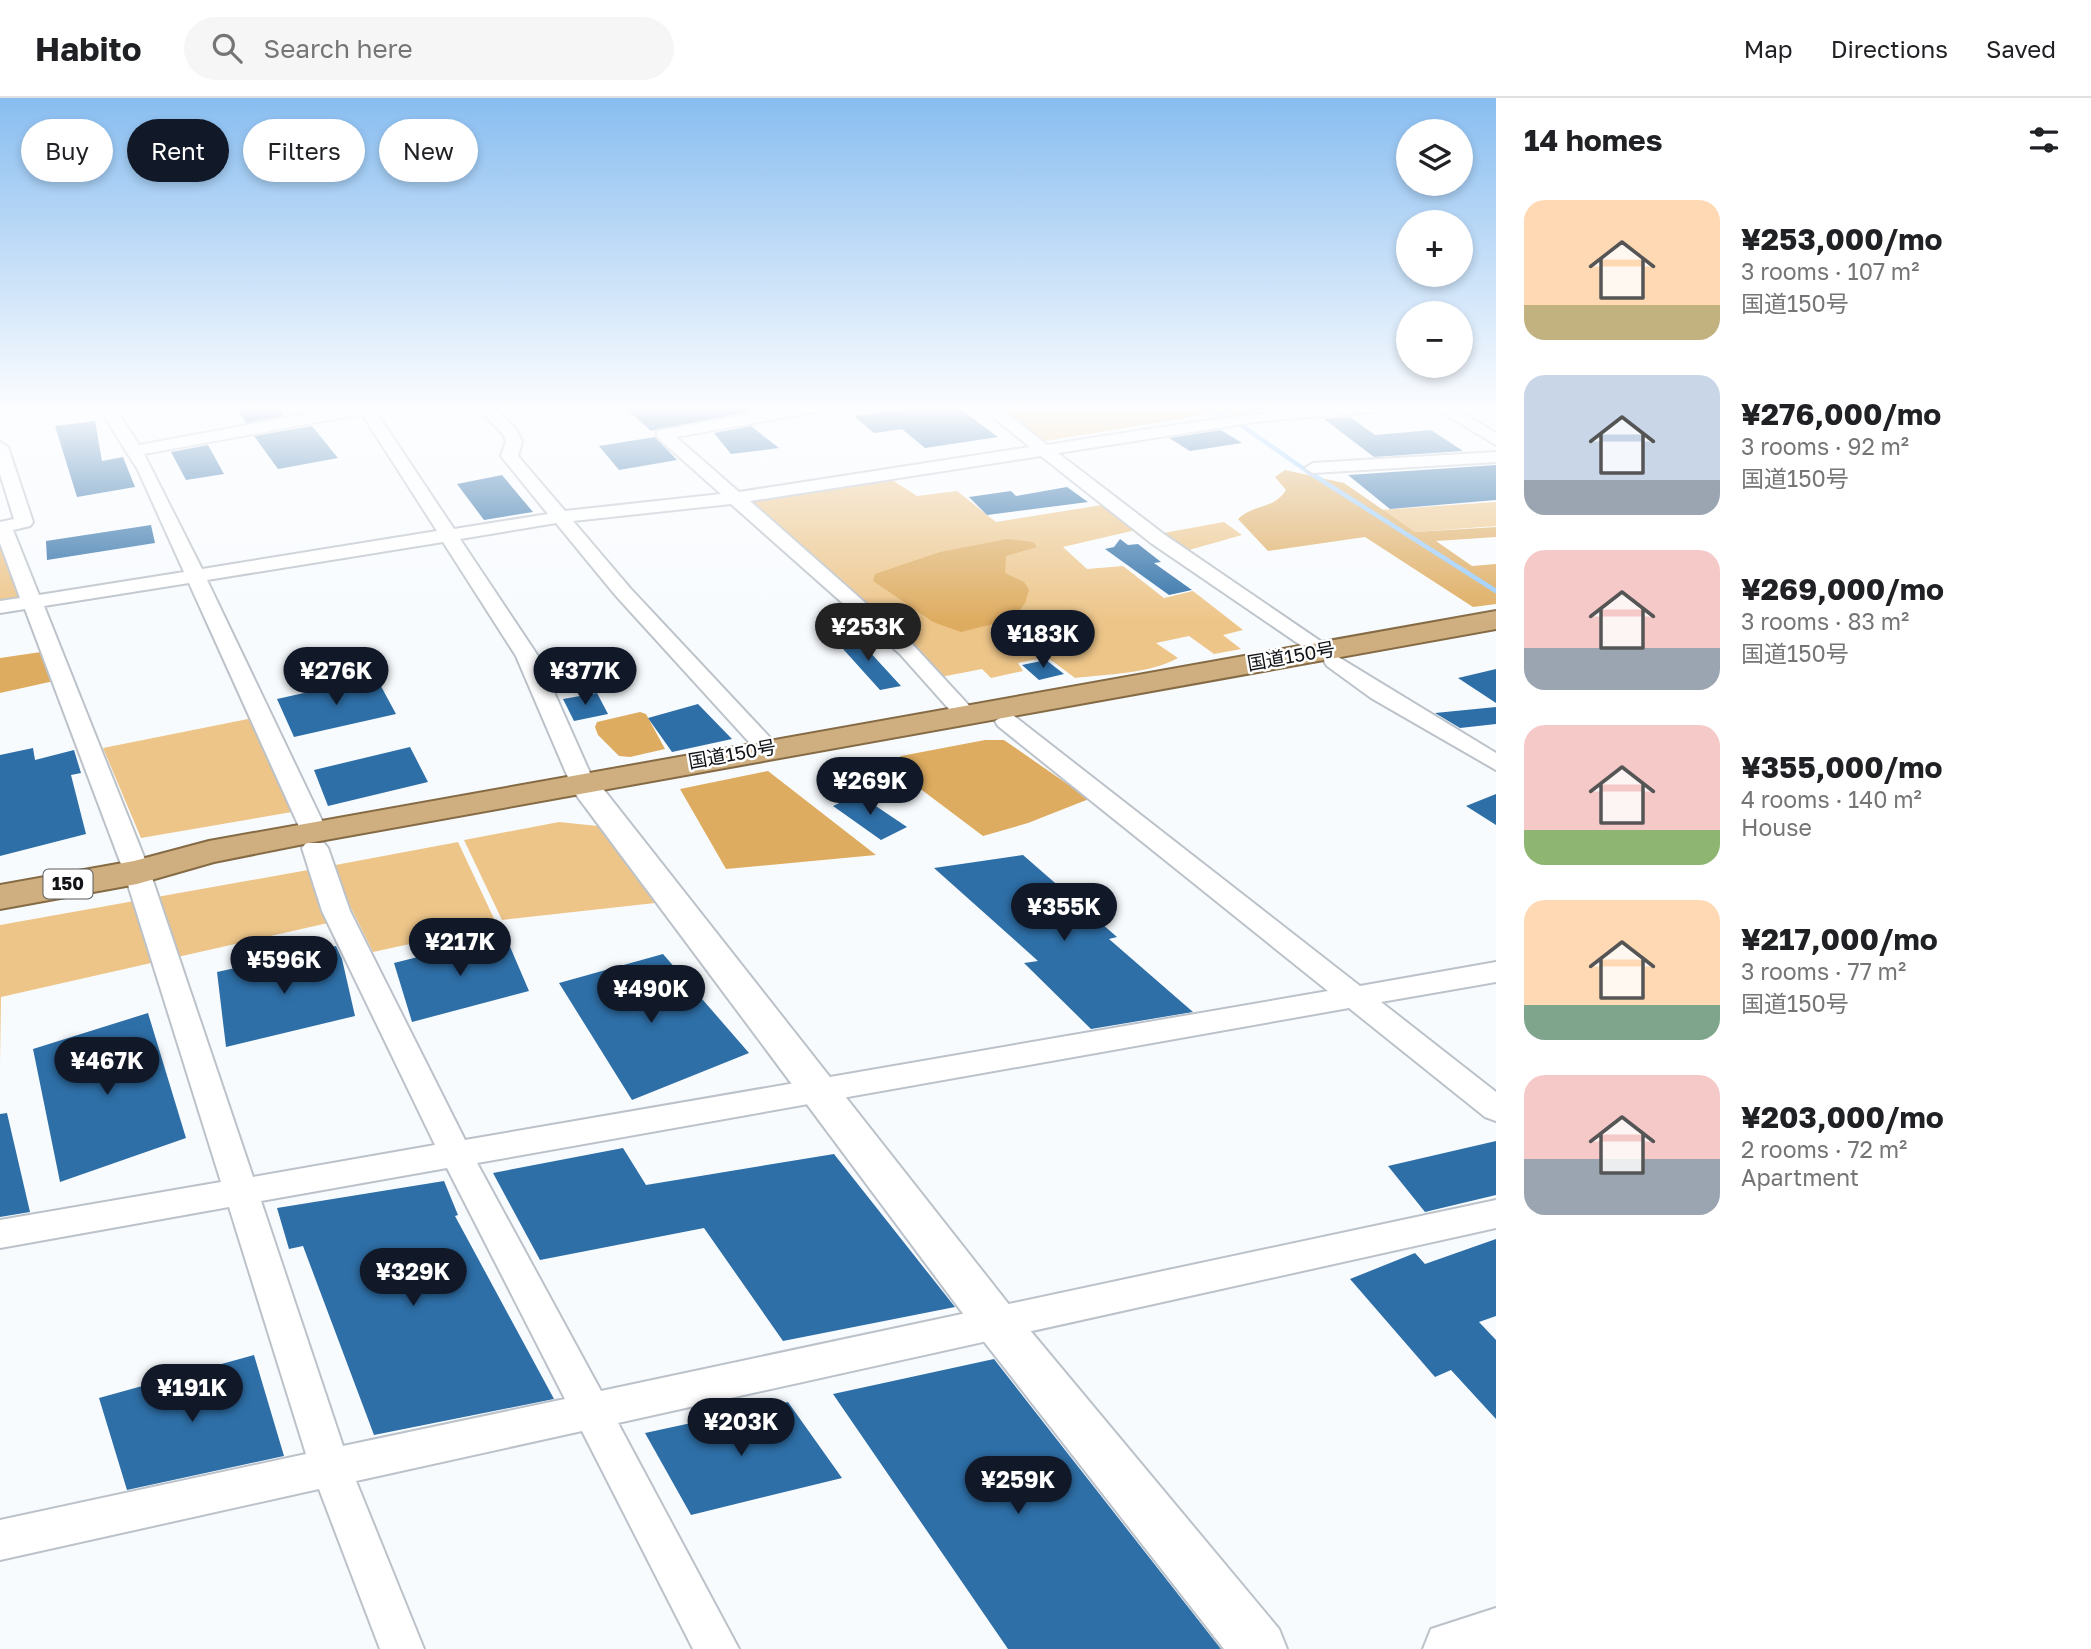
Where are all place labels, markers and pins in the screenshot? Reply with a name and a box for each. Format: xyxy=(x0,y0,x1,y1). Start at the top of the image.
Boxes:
pin: ¥253K xyxy=(819,603,917,663)
pin: ¥183K xyxy=(994,610,1092,670)
pin: ¥276K xyxy=(287,648,385,707)
pin: ¥377K xyxy=(536,648,634,707)
pin: ¥269K xyxy=(821,758,919,817)
pin: ¥355K xyxy=(1015,884,1113,943)
pin: ¥217K xyxy=(411,918,509,978)
pin: ¥596K xyxy=(235,936,333,996)
pin: ¥490K xyxy=(602,965,700,1025)
pin: ¥467K xyxy=(58,1038,156,1097)
pin: ¥329K xyxy=(364,1248,462,1308)
pin: ¥191K xyxy=(143,1364,241,1424)
pin: ¥203K xyxy=(692,1398,790,1458)
pin: ¥259K xyxy=(969,1456,1067,1516)

